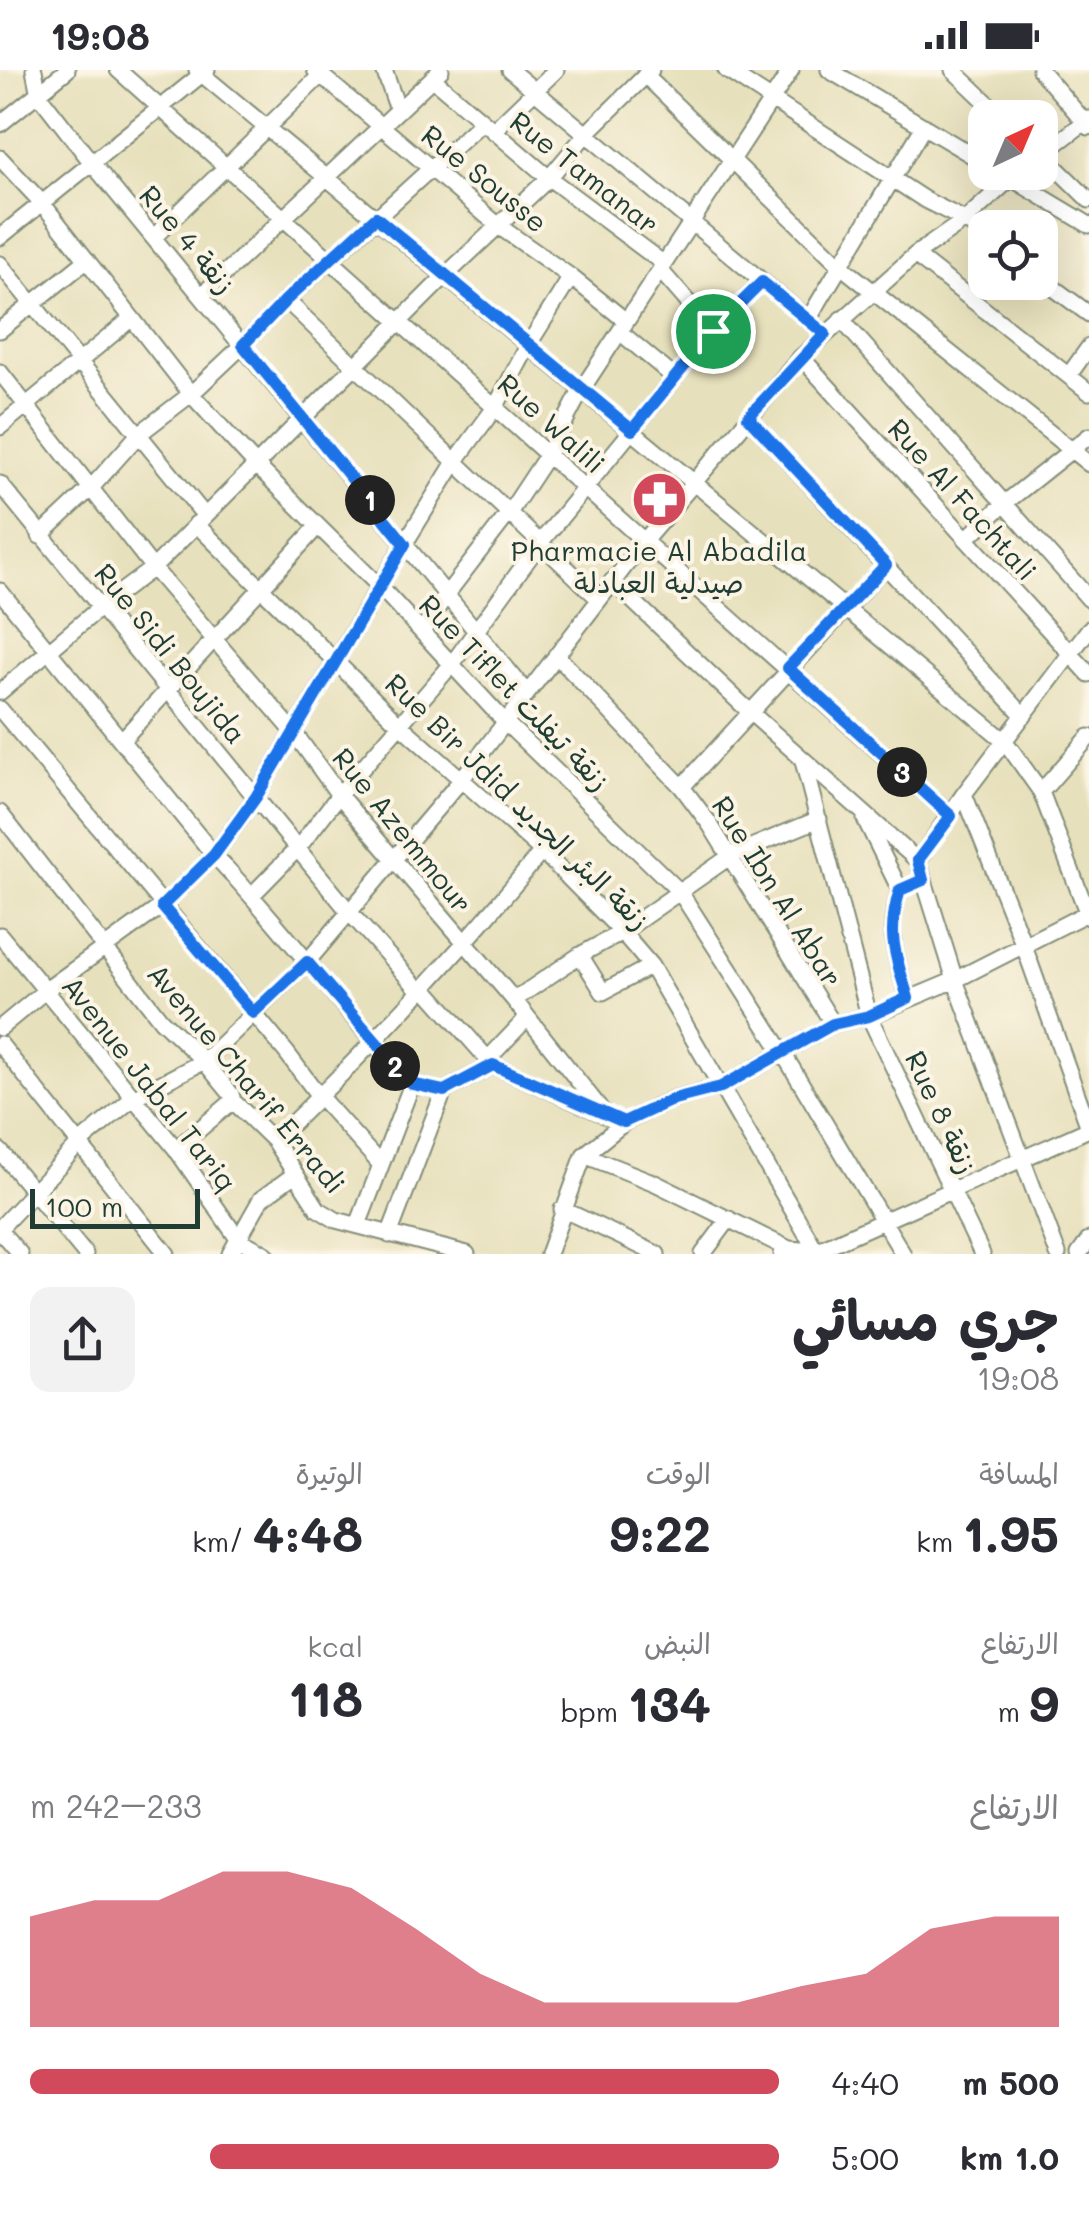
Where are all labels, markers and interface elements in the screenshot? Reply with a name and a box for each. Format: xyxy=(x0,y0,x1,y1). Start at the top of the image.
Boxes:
text: 19:08 xyxy=(50,10,150,60)
north arrow xyxy=(968,100,1058,190)
map controls xyxy=(968,100,1058,300)
street label: Rue Tamanar xyxy=(503,103,667,241)
street label: Rue Sousse xyxy=(415,116,555,240)
street label: Rue 4 زنقة xyxy=(132,177,244,301)
button: locate xyxy=(968,210,1058,300)
pin xyxy=(671,289,756,374)
icon: arrive xyxy=(686,304,741,359)
street label: Rue Walili xyxy=(491,365,613,481)
street label: Rue Al Fachtali xyxy=(881,411,1045,587)
pharmacy icon: Pharmacie Al Abadila صيدلية العبادلة xyxy=(629,469,689,529)
pin: 1 xyxy=(345,475,395,525)
text: 1 xyxy=(364,482,376,518)
place label: Pharmacie Al Abadila صيدلية العبادلة xyxy=(511,532,807,601)
street label: Rue Sidi Boujida xyxy=(87,556,255,750)
street label: Rue Tiflet زنقة تيفلت xyxy=(412,586,618,798)
street label: Rue Bir Jdid زنقة البئر الجديد xyxy=(377,665,658,938)
street label: Rue Azemmour xyxy=(325,740,481,920)
pin: 3 xyxy=(877,747,927,797)
text: 3 xyxy=(894,754,910,790)
street label: Rue Ibn Al Abar xyxy=(705,789,851,993)
street label: Avenue Charif Erradi xyxy=(140,956,354,1200)
street label: Avenue Jabal Tariq xyxy=(55,968,245,1198)
pin: 2 xyxy=(370,1041,420,1091)
street label: Rue 8 زنقة xyxy=(898,1045,986,1179)
text: 2 xyxy=(387,1048,403,1084)
scale bar xyxy=(30,1184,200,1228)
text: 100 m xyxy=(45,1188,123,1224)
text: جري مسائي xyxy=(792,1282,1059,1354)
button: share xyxy=(30,1287,135,1392)
text: 19:08 xyxy=(977,1356,1059,1398)
text: الوتيرة xyxy=(295,1455,363,1491)
text: الوقت xyxy=(646,1455,711,1491)
text: المسافة xyxy=(979,1455,1059,1491)
text: 4:48 xyxy=(253,1499,363,1565)
text: 9:22 xyxy=(609,1499,711,1565)
text: 1.95 xyxy=(962,1499,1059,1565)
text: /km xyxy=(192,1523,253,1559)
text: km xyxy=(916,1523,962,1559)
text: النبض xyxy=(644,1625,711,1661)
text: الارتفاع xyxy=(980,1625,1059,1661)
text: kcal xyxy=(307,1628,363,1664)
text: 118 xyxy=(288,1664,363,1730)
text: 134 xyxy=(627,1669,711,1735)
text: 9 xyxy=(1029,1669,1059,1735)
text: bpm xyxy=(561,1693,627,1729)
text: m xyxy=(998,1693,1029,1729)
text: 233–242 m xyxy=(30,1784,202,1826)
text: الارتفاع xyxy=(969,1785,1059,1827)
text: 4:40 xyxy=(832,2061,899,2103)
text: 500 m xyxy=(962,2061,1059,2103)
text: 5:00 xyxy=(831,2136,899,2178)
text: 1.0 km xyxy=(960,2136,1059,2178)

